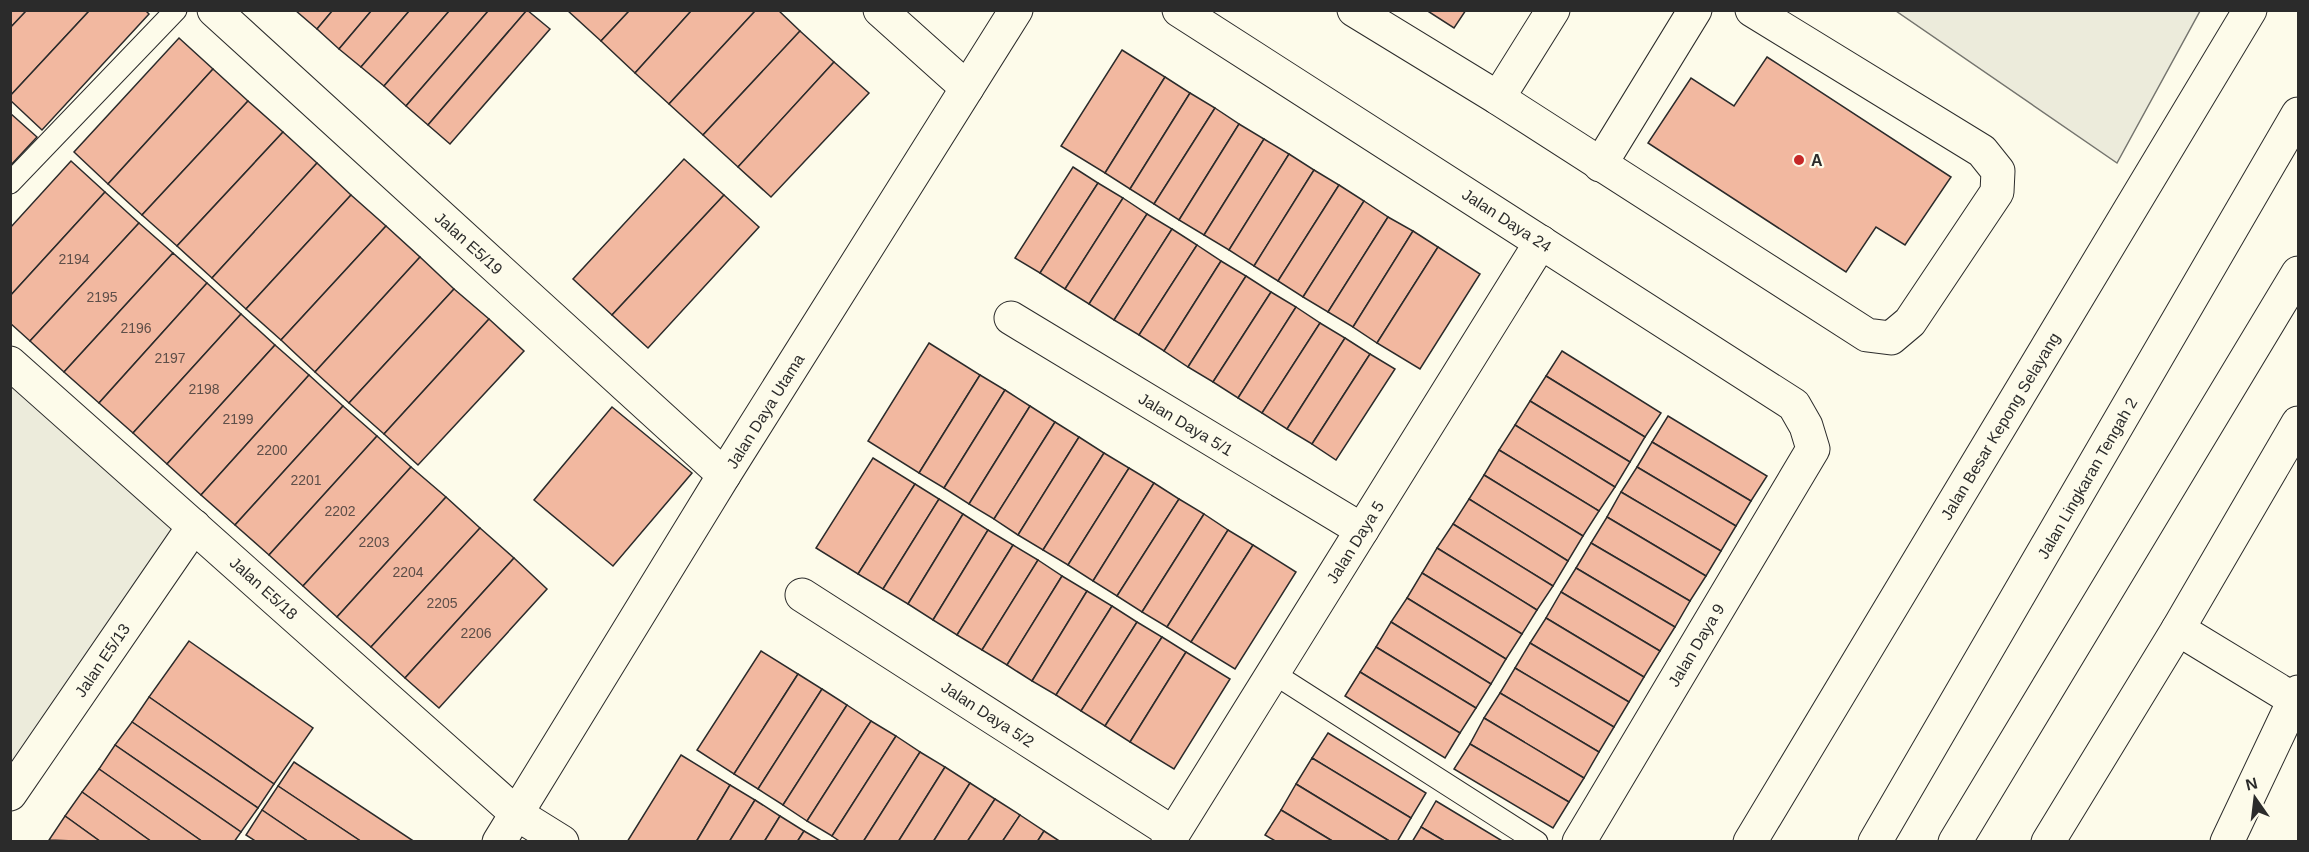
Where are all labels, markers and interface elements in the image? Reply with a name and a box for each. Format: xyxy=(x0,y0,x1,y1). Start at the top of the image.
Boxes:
place label: A xyxy=(1811,152,1823,169)
marker: A xyxy=(1792,153,1806,167)
street label: Jalan Daya 24 xyxy=(1459,185,1554,255)
street label: Jalan E5/19 xyxy=(432,209,506,278)
house number: 2194 xyxy=(58,251,90,267)
house number: 2195 xyxy=(86,289,118,305)
house number: 2196 xyxy=(120,320,152,336)
street label: Jalan Besar Kepong Selayang xyxy=(1938,330,2063,523)
house number: 2197 xyxy=(154,350,186,366)
street label: Jalan Daya Utama xyxy=(723,351,808,472)
house number: 2198 xyxy=(188,381,220,397)
street label: Jalan Daya 5/1 xyxy=(1136,390,1236,459)
street label: Jalan Lingkaran Tengah 2 xyxy=(2034,395,2141,562)
house number: 2199 xyxy=(222,411,254,427)
house number: 2200 xyxy=(256,442,288,458)
house number: 2201 xyxy=(290,472,322,488)
street label: Jalan Daya 5 xyxy=(1323,498,1387,586)
house number: 2202 xyxy=(324,503,356,519)
house number: 2203 xyxy=(358,534,390,550)
street label: Jalan E5/18 xyxy=(227,554,301,623)
house number: 2204 xyxy=(392,564,424,580)
house number: 2205 xyxy=(426,595,458,611)
street label: Jalan Daya 9 xyxy=(1665,601,1728,690)
street label: Jalan E5/13 xyxy=(72,620,133,700)
house number: 2206 xyxy=(460,625,492,641)
street label: Jalan Daya 5/2 xyxy=(938,678,1037,751)
north arrow xyxy=(2225,768,2285,828)
text: N xyxy=(2244,774,2259,794)

